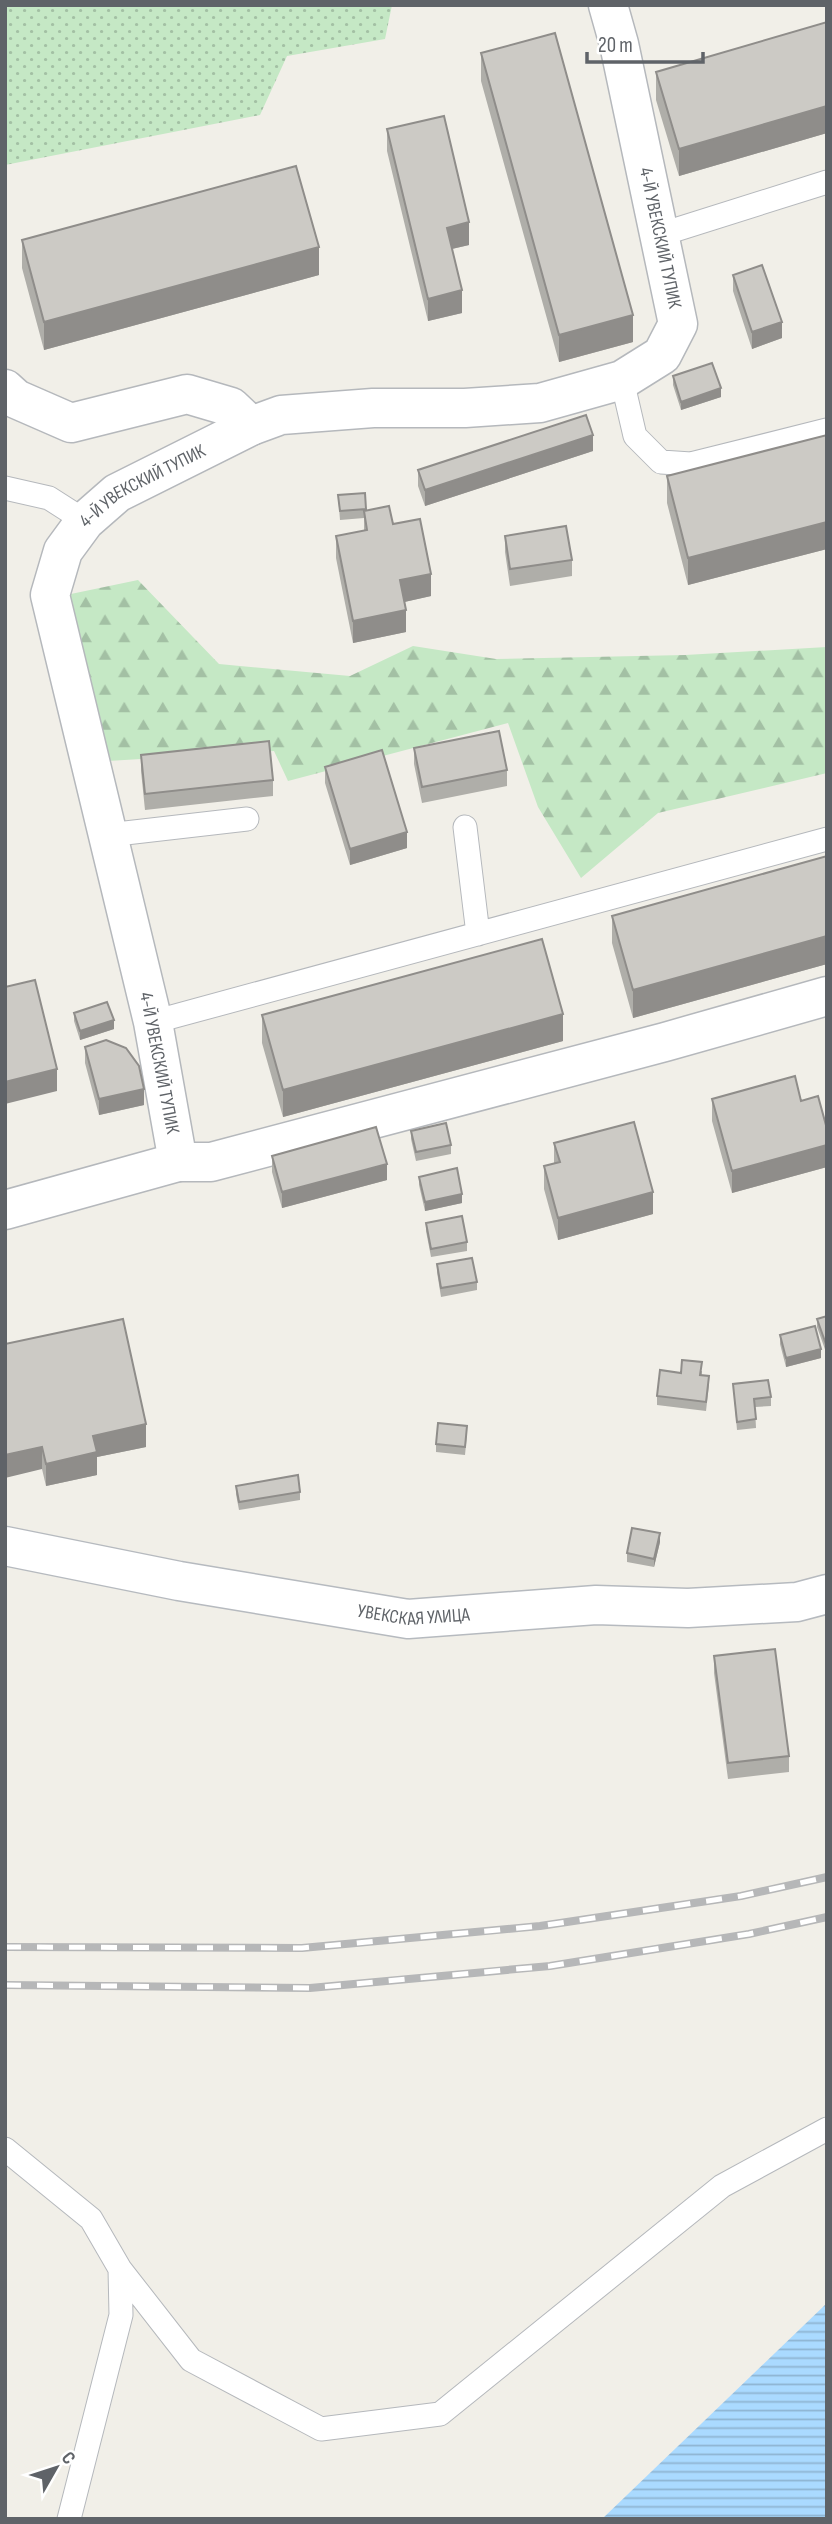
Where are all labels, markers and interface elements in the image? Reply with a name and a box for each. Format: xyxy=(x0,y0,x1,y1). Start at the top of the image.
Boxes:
scale bar xyxy=(587,21,702,65)
text: 20 m xyxy=(598,33,633,58)
street label: 4-Й УВЕКСКИЙ ТУПИК xyxy=(634,165,686,311)
street label: 4-Й УВЕКСКИЙ ТУПИК xyxy=(74,439,210,532)
street label: 4-Й УВЕКСКИЙ ТУПИК xyxy=(134,990,184,1136)
street label: УВЕКСКАЯ УЛИЦА xyxy=(356,1599,471,1631)
north arrow xyxy=(21,2433,91,2503)
text: С xyxy=(56,2447,80,2469)

